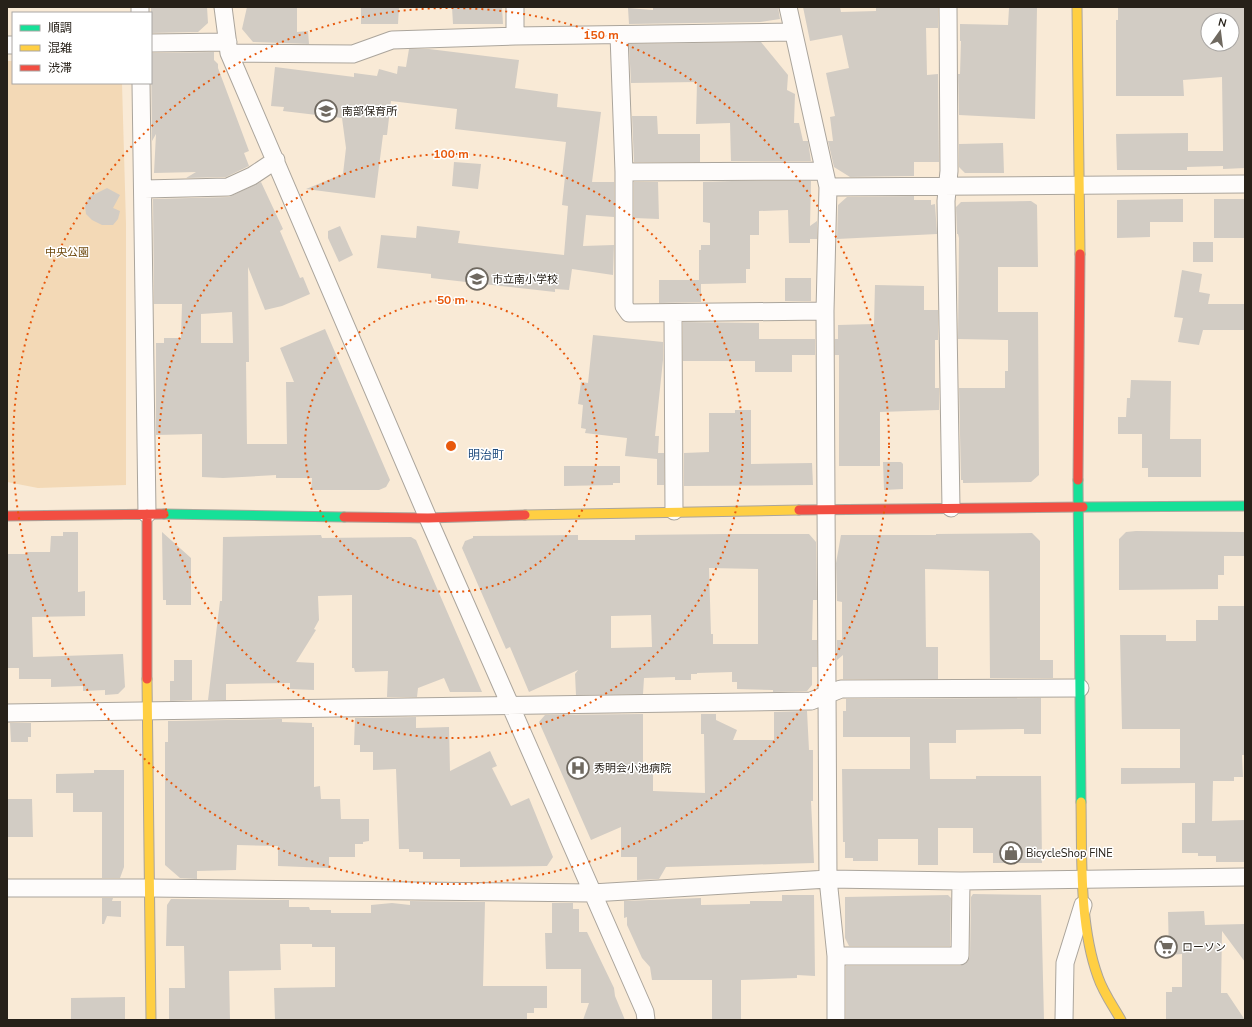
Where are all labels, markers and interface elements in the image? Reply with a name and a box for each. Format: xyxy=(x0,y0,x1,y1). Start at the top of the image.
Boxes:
legend xyxy=(12,12,152,84)
north arrow xyxy=(1200,12,1240,52)
text: N xyxy=(1216,15,1228,31)
text: 順調 xyxy=(48,20,72,36)
text: 150 m xyxy=(583,27,619,43)
text: 混雑 xyxy=(48,40,72,56)
text: 渋滞 xyxy=(48,60,72,76)
school or university icon: 南部保育所 xyxy=(313,98,339,124)
place label: 南部保育所 xyxy=(342,104,398,119)
text: 100 m xyxy=(433,146,469,162)
park label: 中央公園 xyxy=(45,245,89,260)
school or university icon: 市立南小学校 xyxy=(464,266,490,292)
place label: 市立南小学校 xyxy=(492,272,558,287)
text: 50 m xyxy=(437,292,465,308)
centre of rings xyxy=(444,439,458,453)
district label: 明治町 xyxy=(468,447,504,463)
hospital icon: 秀明会小池病院 xyxy=(565,755,591,781)
place label: 秀明会小池病院 xyxy=(594,761,671,776)
shop icon: BicycleShop FINE xyxy=(998,840,1024,866)
place label: BicycleShop FINE xyxy=(1026,846,1113,861)
supermarket icon: ローソン xyxy=(1153,934,1179,960)
place label: ローソン xyxy=(1182,940,1226,955)

